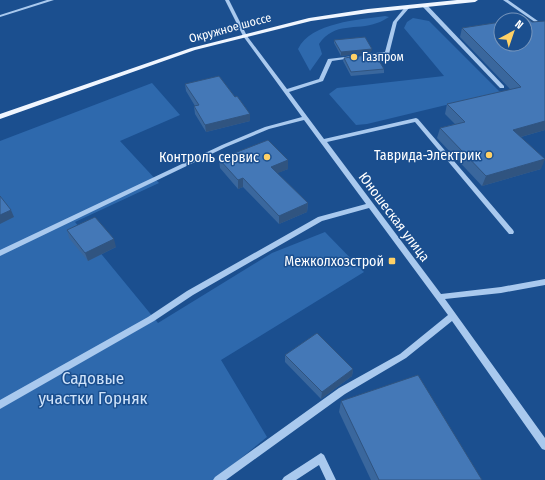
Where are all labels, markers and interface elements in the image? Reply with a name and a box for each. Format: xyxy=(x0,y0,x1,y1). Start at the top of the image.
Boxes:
street label: Окружное шоссе xyxy=(187,10,273,46)
north arrow xyxy=(493,12,533,52)
text: N xyxy=(512,18,526,32)
place label: Газпром xyxy=(362,50,404,64)
marker: Газпром xyxy=(349,52,359,62)
place label: Таврида-Электрик xyxy=(374,147,481,164)
place label: Контроль сервис xyxy=(159,149,259,166)
marker: Таврида-Электрик xyxy=(484,150,494,160)
marker: Контроль сервис xyxy=(262,152,272,162)
street label: Юношеская улица xyxy=(355,169,433,265)
place label: Межколхозстрой xyxy=(284,253,384,270)
marker: Межколхозстрой xyxy=(387,256,397,266)
park label: Садовые участки Горняк xyxy=(38,368,148,409)

